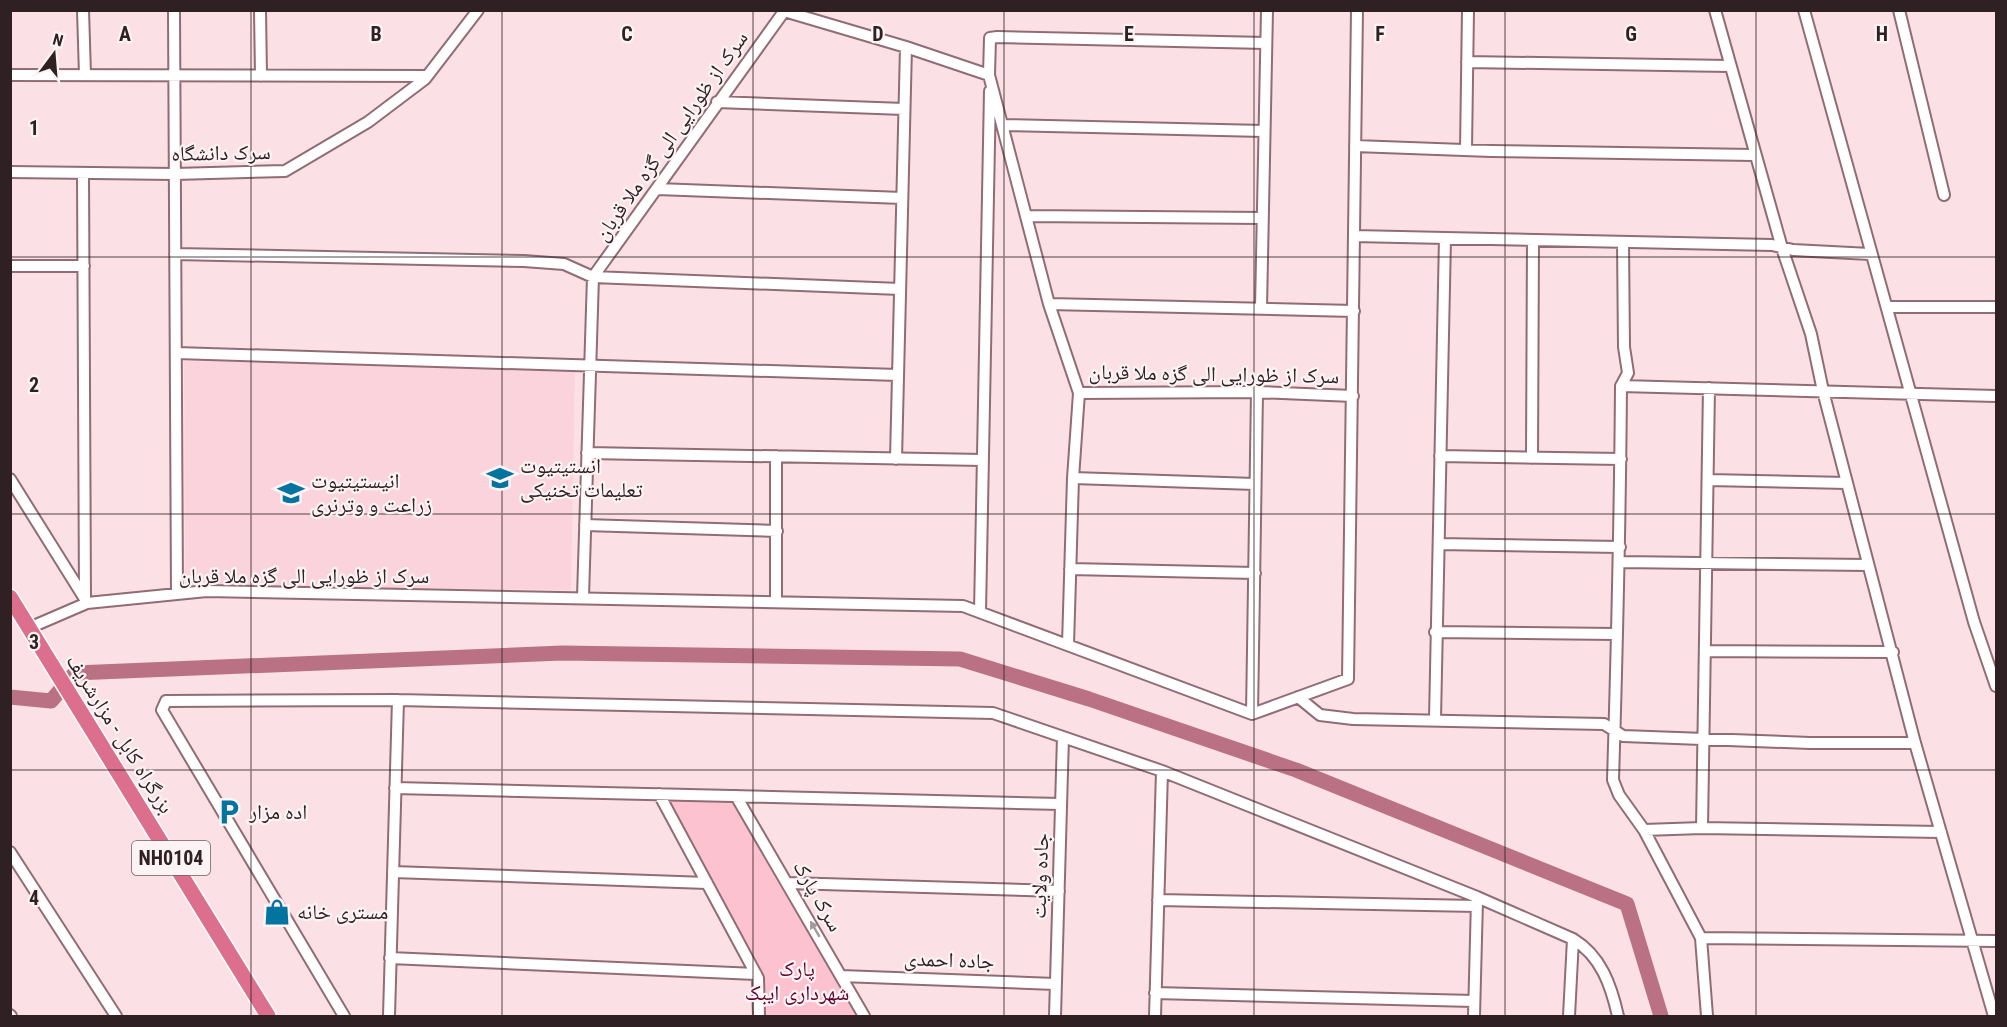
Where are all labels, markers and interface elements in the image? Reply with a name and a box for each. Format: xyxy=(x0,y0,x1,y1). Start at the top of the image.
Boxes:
text: A xyxy=(119,22,131,46)
text: B xyxy=(370,22,382,46)
text: C xyxy=(621,22,633,46)
text: D xyxy=(872,22,884,46)
text: E xyxy=(1124,22,1134,46)
text: F xyxy=(1375,22,1385,46)
text: G xyxy=(1625,22,1637,46)
text: H xyxy=(1876,22,1888,46)
north arrow xyxy=(24,24,84,84)
street label: سرک از ظورایی الی گزه ملا قربان xyxy=(589,26,754,246)
text: N xyxy=(51,30,65,51)
text: 1 xyxy=(29,116,39,140)
street label: سرک دانشگاه xyxy=(171,140,271,166)
street label: سرک از ظورایی الی گزه ملا قربان xyxy=(1088,360,1340,389)
text: 2 xyxy=(29,373,39,397)
place label: انستیتیوت تعلیمات تخنیکی xyxy=(520,454,643,503)
school or university icon: انستیتیوت تعلیمات تخنیکی xyxy=(485,463,515,493)
place label: انیستیتیوت زراعت و وترنری xyxy=(311,469,432,517)
school or university icon: انیستیتیوت زراعت و وترنری xyxy=(276,478,306,508)
street label: سرک از ظورایی الی گزه ملا قربان xyxy=(179,564,429,589)
text: 3 xyxy=(29,630,39,654)
street label: بزرگراه کابل - مزارشریف xyxy=(61,650,179,818)
parking icon: اده مزار xyxy=(214,797,244,827)
place label: اده مزار xyxy=(248,800,307,824)
street label: جاده ولایت xyxy=(1027,833,1053,919)
road number: NH0104 xyxy=(132,841,210,875)
street label: سرک پارک xyxy=(788,856,848,936)
text: 4 xyxy=(29,886,39,910)
shop icon: مستری خانه xyxy=(262,897,292,927)
place label: مستری خانه xyxy=(297,900,388,924)
one-way arrow xyxy=(809,921,820,937)
street label: جاده احمدی xyxy=(903,946,995,974)
park label: پارک شهرداری ایبک xyxy=(745,957,849,1005)

